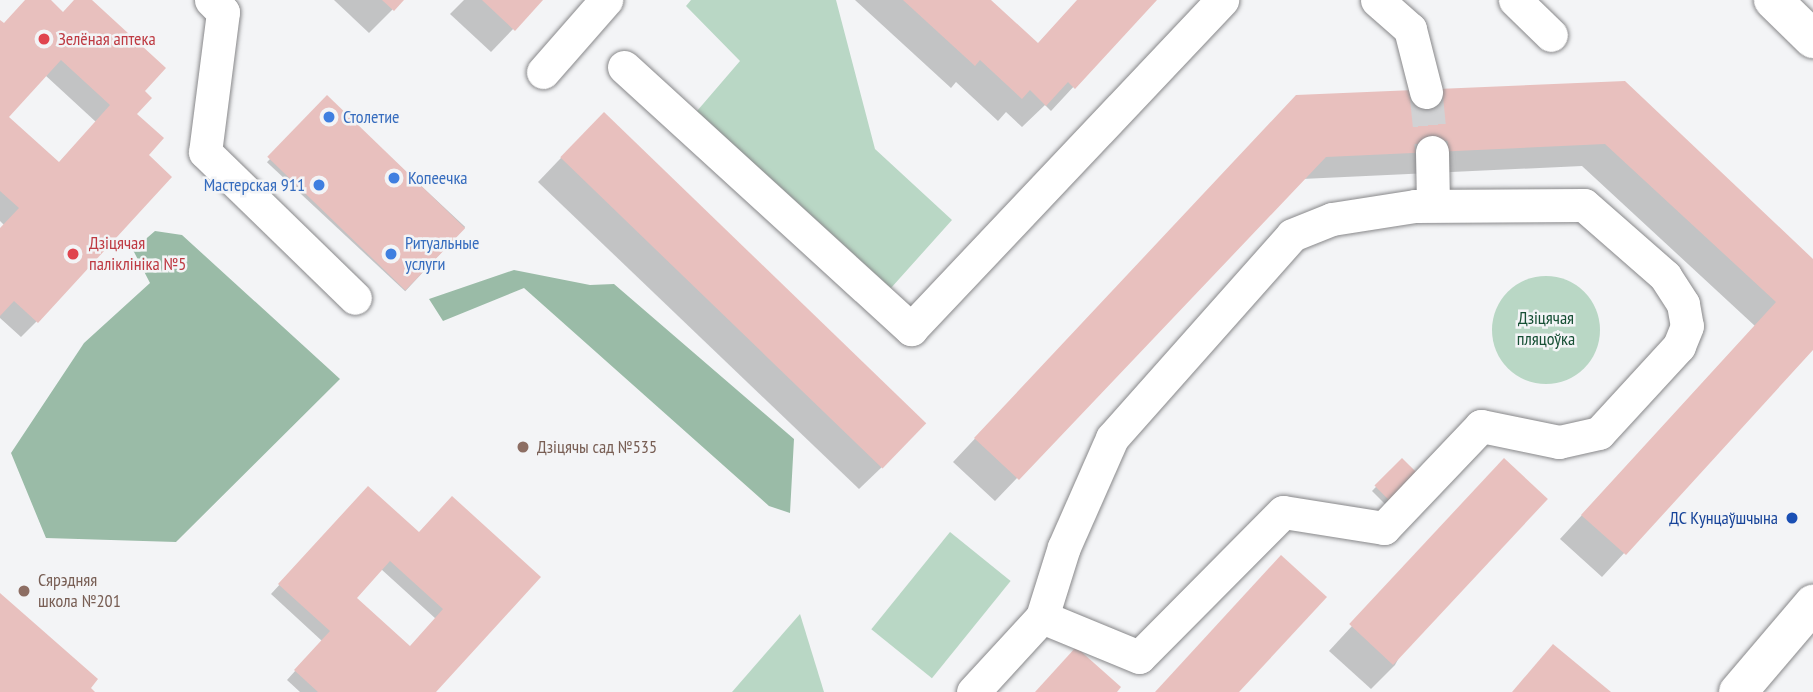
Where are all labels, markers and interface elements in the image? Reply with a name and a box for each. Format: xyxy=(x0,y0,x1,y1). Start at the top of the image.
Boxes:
place label: Зелёная аптека xyxy=(58,28,156,50)
marker: Зелёная аптека xyxy=(36,31,52,47)
place label: Столетие xyxy=(343,106,400,128)
marker: Столетие xyxy=(321,109,337,125)
place label: Копеечка xyxy=(408,167,468,189)
marker: Копеечка xyxy=(386,170,402,186)
place label: Мастерская 911 xyxy=(204,174,305,196)
marker: Мастерская 911 xyxy=(311,177,327,193)
place label: Дзіцячая паліклініка №5 xyxy=(89,233,186,276)
place label: Ритуальные услуги xyxy=(405,233,479,276)
marker: Дзіцячая паліклініка №5 xyxy=(63,244,83,264)
marker: Ритуальные услуги xyxy=(383,246,399,262)
park label: Дзіцячая пляцоўка xyxy=(1517,308,1575,350)
place label: Дзіцячы сад №535 xyxy=(537,436,657,458)
marker: Дзіцячы сад №535 xyxy=(515,439,531,455)
place label: ДС Кунцаўшчына xyxy=(1669,507,1778,529)
marker: ДС Кунцаўшчына xyxy=(1784,510,1800,526)
place label: Сярэдняя школа №201 xyxy=(38,570,121,612)
marker: Сярэдняя школа №201 xyxy=(16,583,32,599)

